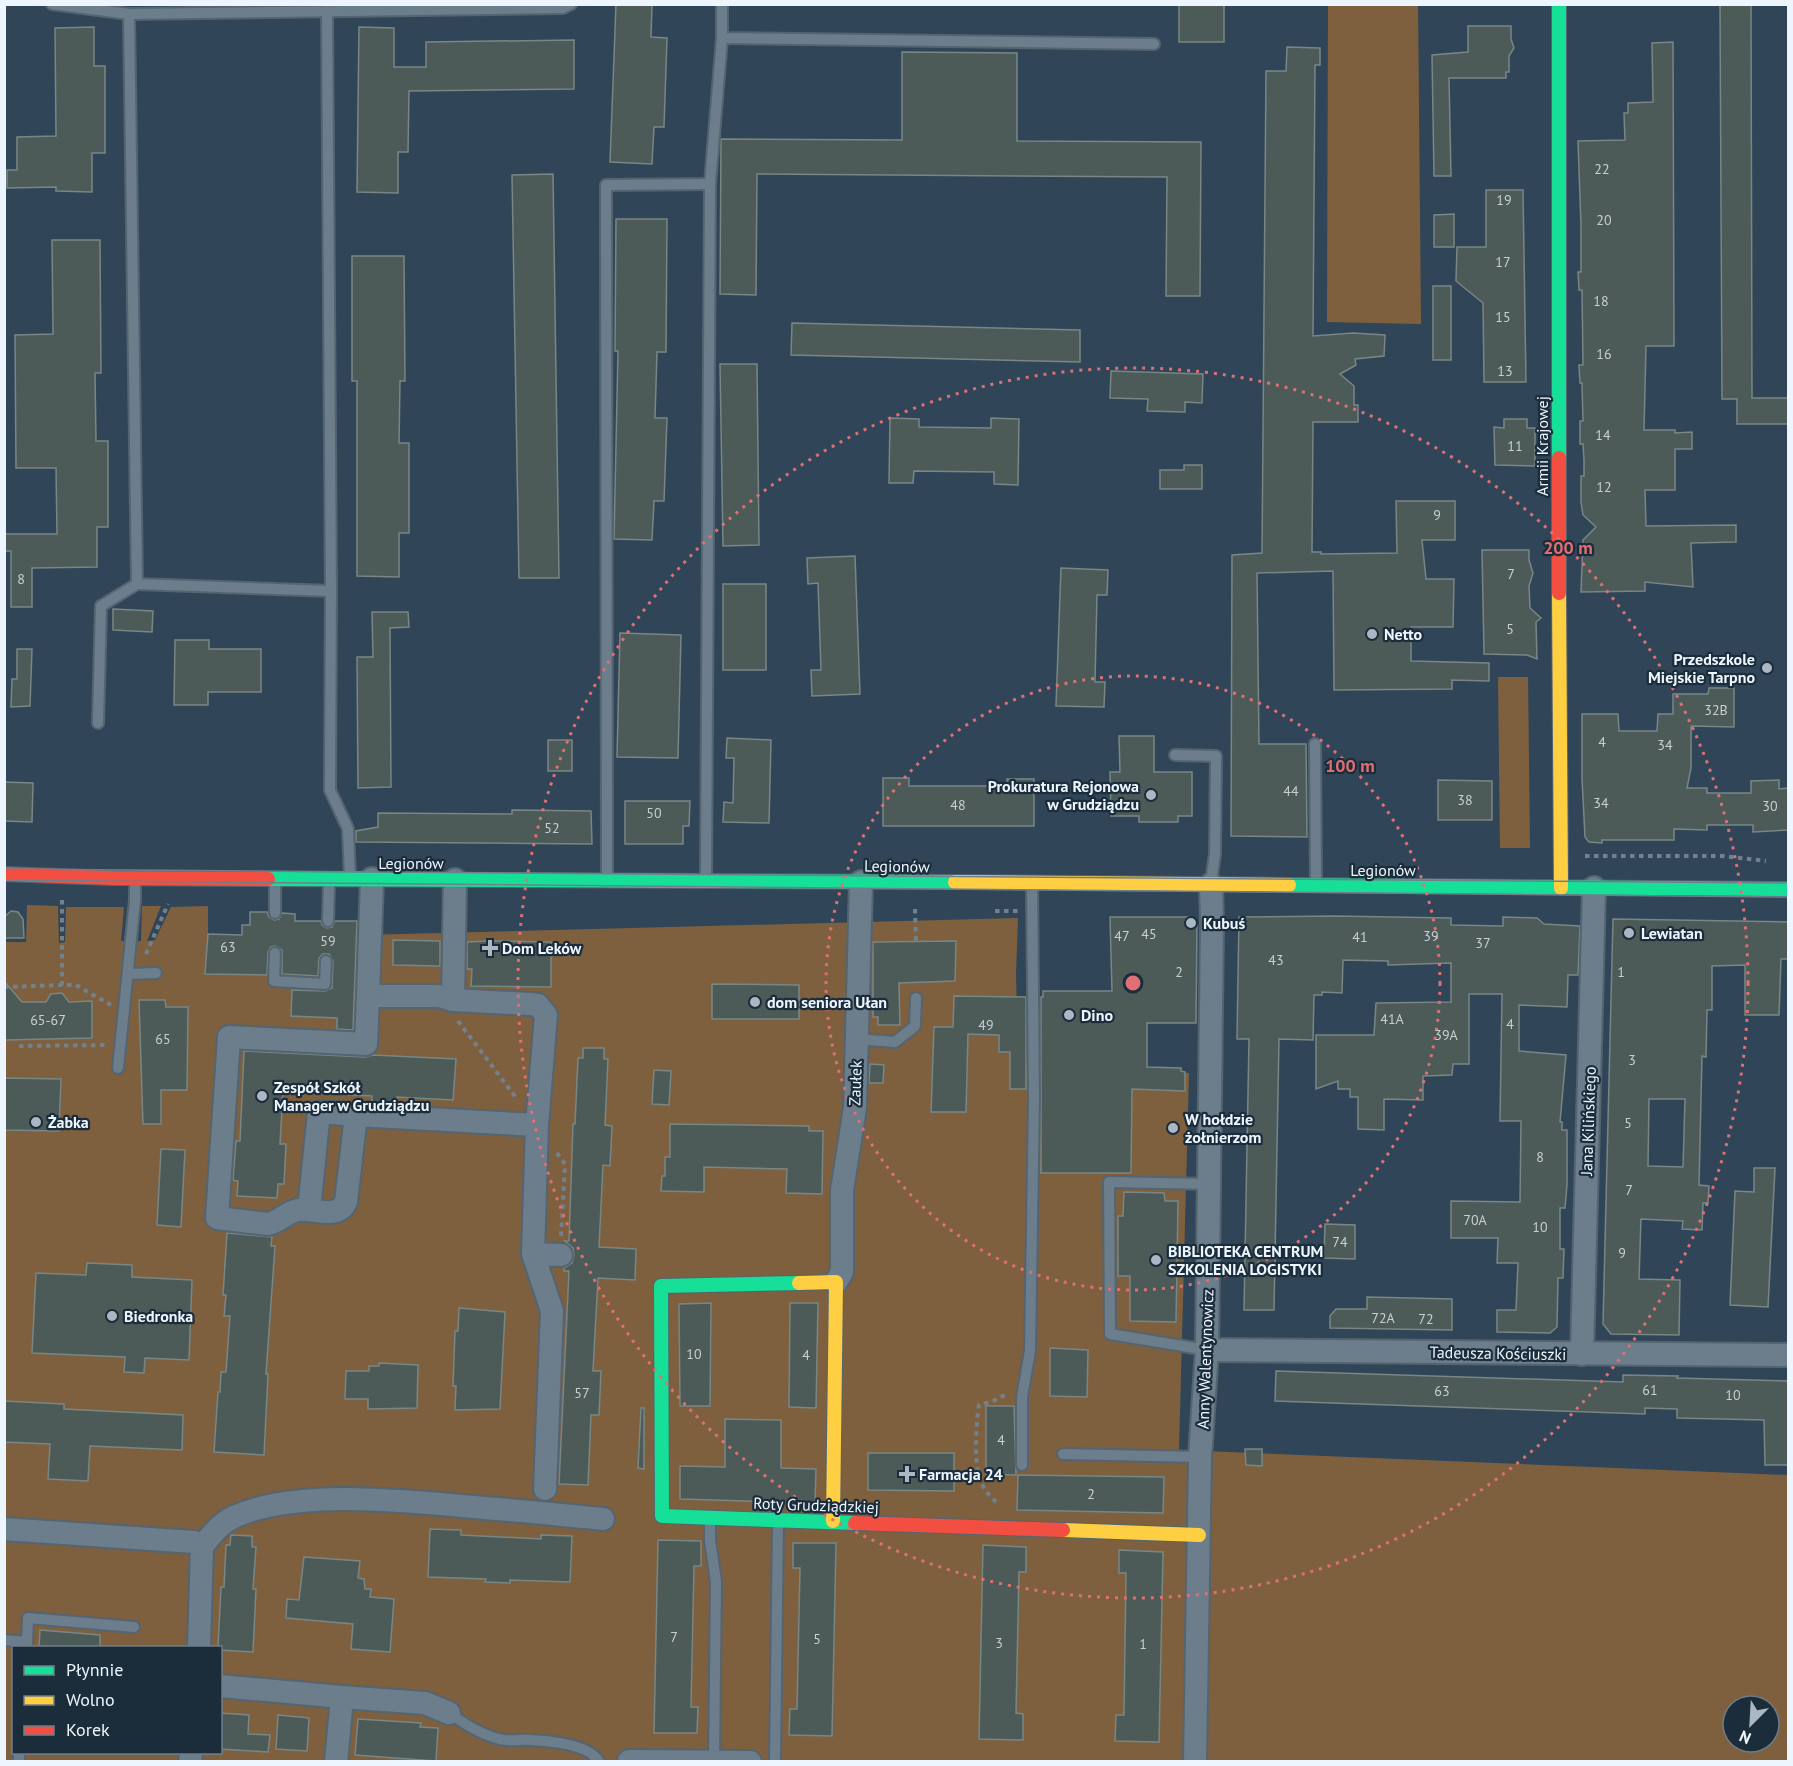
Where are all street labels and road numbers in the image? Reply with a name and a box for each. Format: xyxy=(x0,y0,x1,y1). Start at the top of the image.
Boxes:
street label: Armii Krajowej xyxy=(1532,396,1552,496)
street label: Legionów xyxy=(378,853,444,873)
street label: Legionów xyxy=(864,855,930,877)
street label: Legionów xyxy=(1350,860,1416,880)
street label: Zaułek xyxy=(844,1060,866,1106)
street label: Jana Kilińskiego xyxy=(1576,1066,1600,1177)
street label: Anny Walentynowicz xyxy=(1193,1289,1217,1429)
street label: Tadeusza Kościuszki xyxy=(1429,1342,1567,1364)
street label: Roty Grudziądzkiej xyxy=(753,1493,879,1517)

